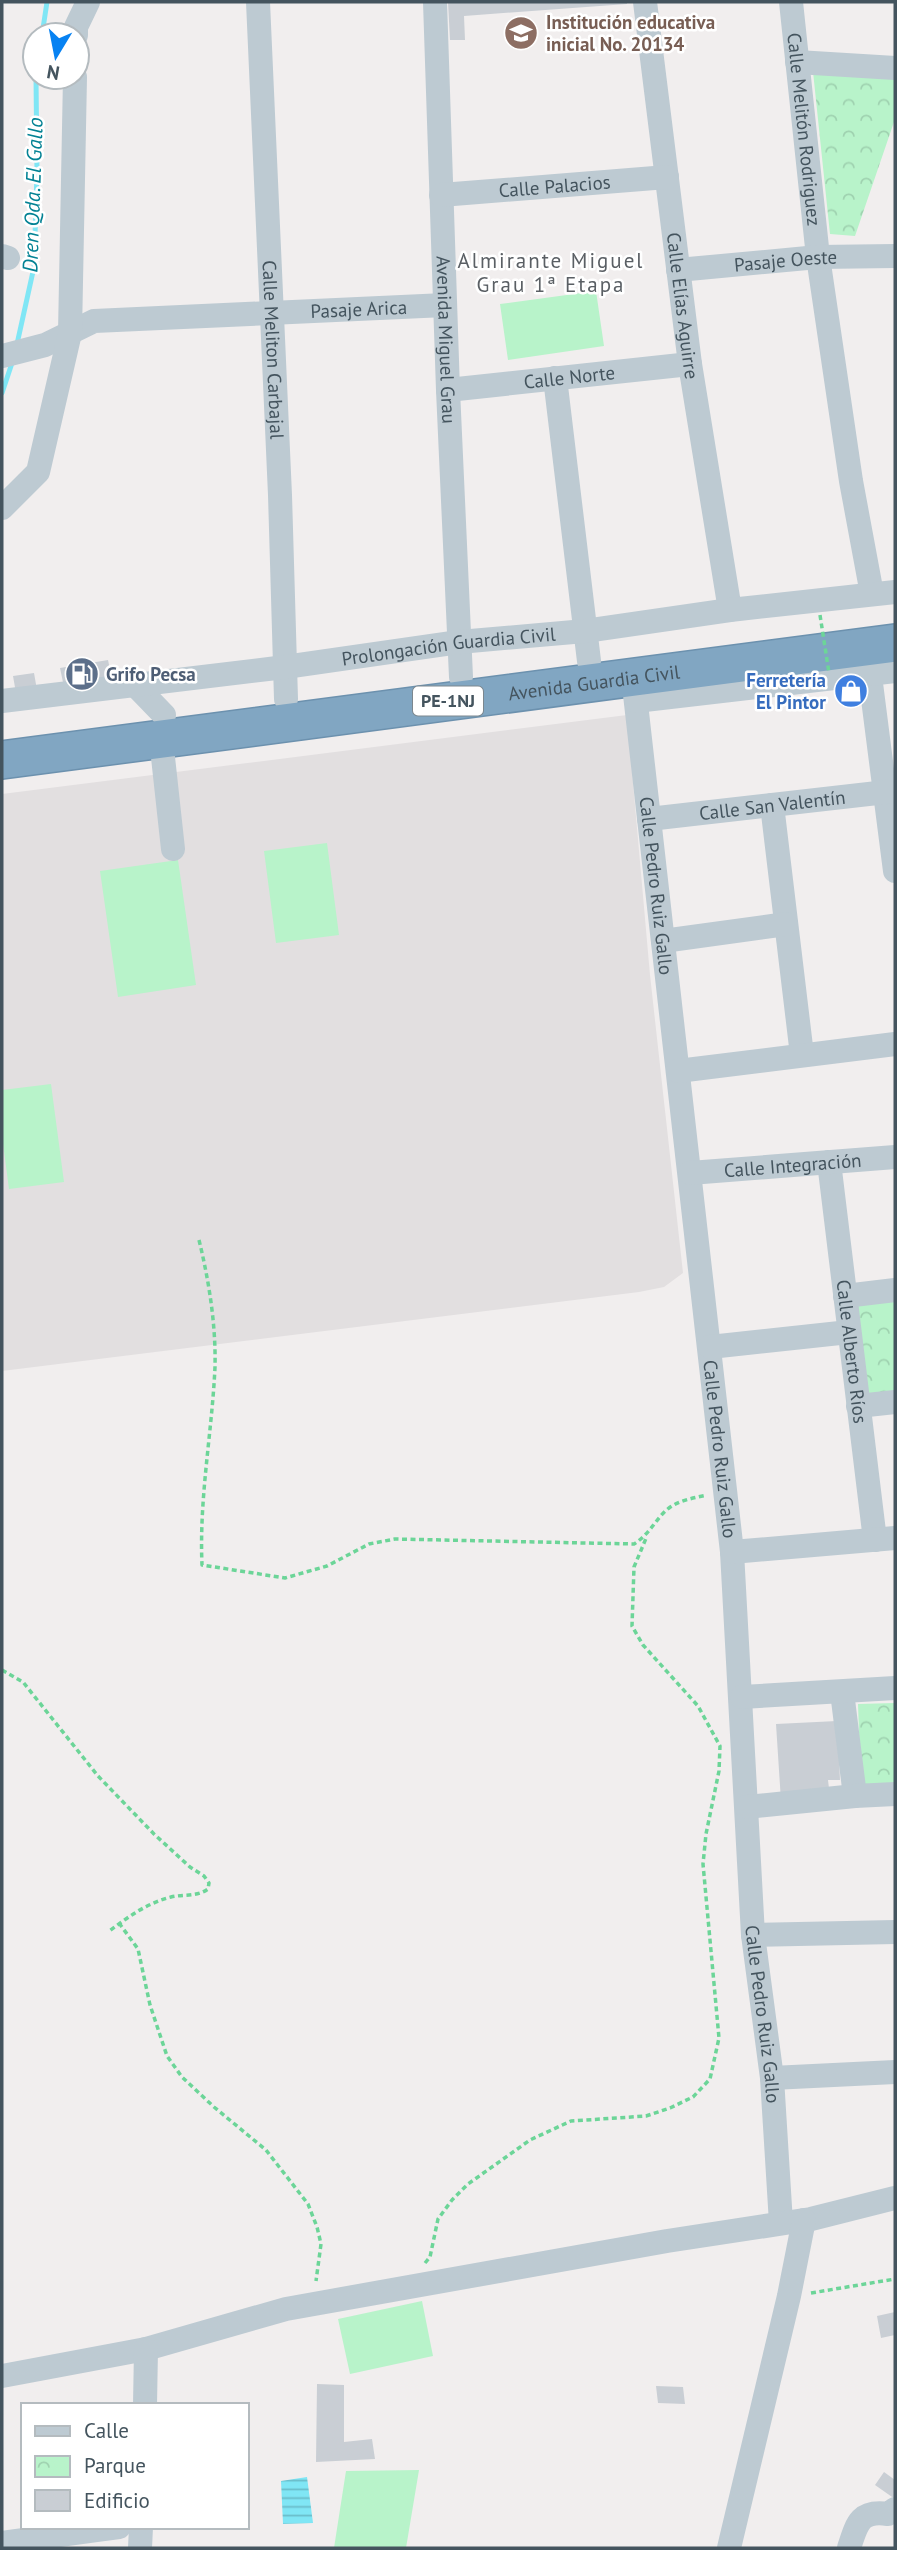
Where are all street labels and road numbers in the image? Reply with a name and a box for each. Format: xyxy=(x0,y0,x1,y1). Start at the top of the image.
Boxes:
street label: Calle Melitón Rodriguez xyxy=(782,32,827,227)
street label: Calle Palacios xyxy=(498,170,611,202)
street label: Calle Elías Aguirre xyxy=(662,231,704,381)
street label: Pasaje Oeste xyxy=(733,245,837,277)
street label: Avenida Miguel Grau xyxy=(432,255,462,424)
street label: Calle Meliton Carbajal xyxy=(258,260,290,440)
street label: Pasaje Arica xyxy=(310,295,408,323)
street label: Calle Norte xyxy=(522,360,616,394)
street label: Prolongación Guardia Civil xyxy=(340,622,557,671)
street label: Avenida Guardia Civil xyxy=(507,659,682,706)
road number: PE-1NJ xyxy=(413,686,483,716)
street label: Calle San Valentín xyxy=(698,785,847,825)
street label: Calle Pedro Ruiz Gallo xyxy=(635,795,679,976)
street label: Calle Integración xyxy=(723,1148,862,1182)
street label: Calle Alberto Ríos xyxy=(831,1278,873,1425)
street label: Calle Pedro Ruiz Gallo xyxy=(698,1359,742,1539)
street label: Calle Pedro Ruiz Gallo xyxy=(740,1925,786,2104)

